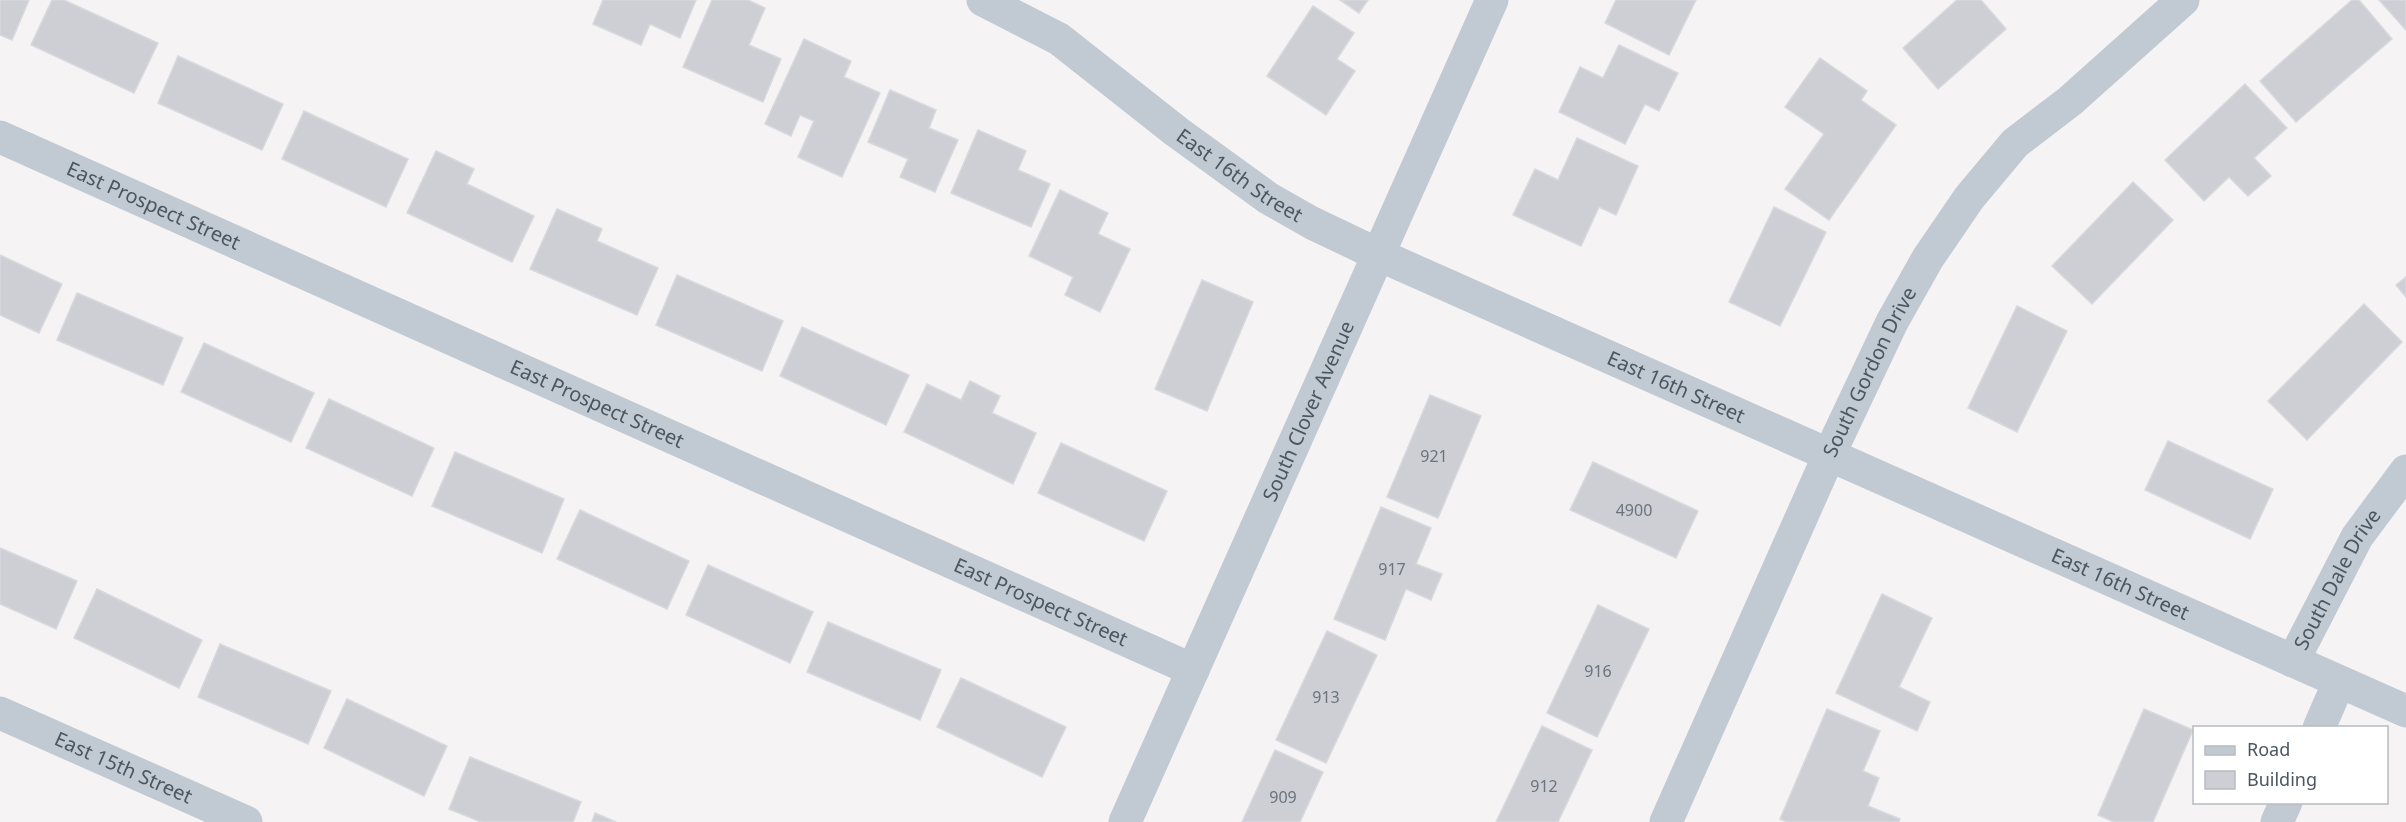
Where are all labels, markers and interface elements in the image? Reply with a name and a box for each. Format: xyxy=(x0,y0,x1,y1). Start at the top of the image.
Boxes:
street label: East 16th Street xyxy=(1171,122,1308,228)
street label: East Prospect Street xyxy=(62,154,245,256)
street label: South Gordon Drive xyxy=(1816,282,1922,461)
street label: South Clover Avenue xyxy=(1256,316,1360,505)
street label: East 16th Street xyxy=(1603,344,1749,429)
street label: East Prospect Street xyxy=(506,353,688,454)
house number: 921 xyxy=(1420,445,1448,467)
house number: 4900 xyxy=(1616,499,1652,521)
street label: South Dale Drive xyxy=(2287,503,2387,654)
street label: East 16th Street xyxy=(2047,541,2194,626)
street label: East Prospect Street xyxy=(950,551,1132,652)
house number: 917 xyxy=(1378,558,1406,580)
house number: 916 xyxy=(1584,660,1612,682)
house number: 913 xyxy=(1312,686,1340,708)
street label: East 15th Street xyxy=(51,725,197,810)
legend xyxy=(2193,726,2388,804)
text: Road xyxy=(2247,737,2290,761)
text: Building xyxy=(2247,767,2317,791)
house number: 912 xyxy=(1530,775,1558,797)
house number: 909 xyxy=(1269,786,1297,808)

